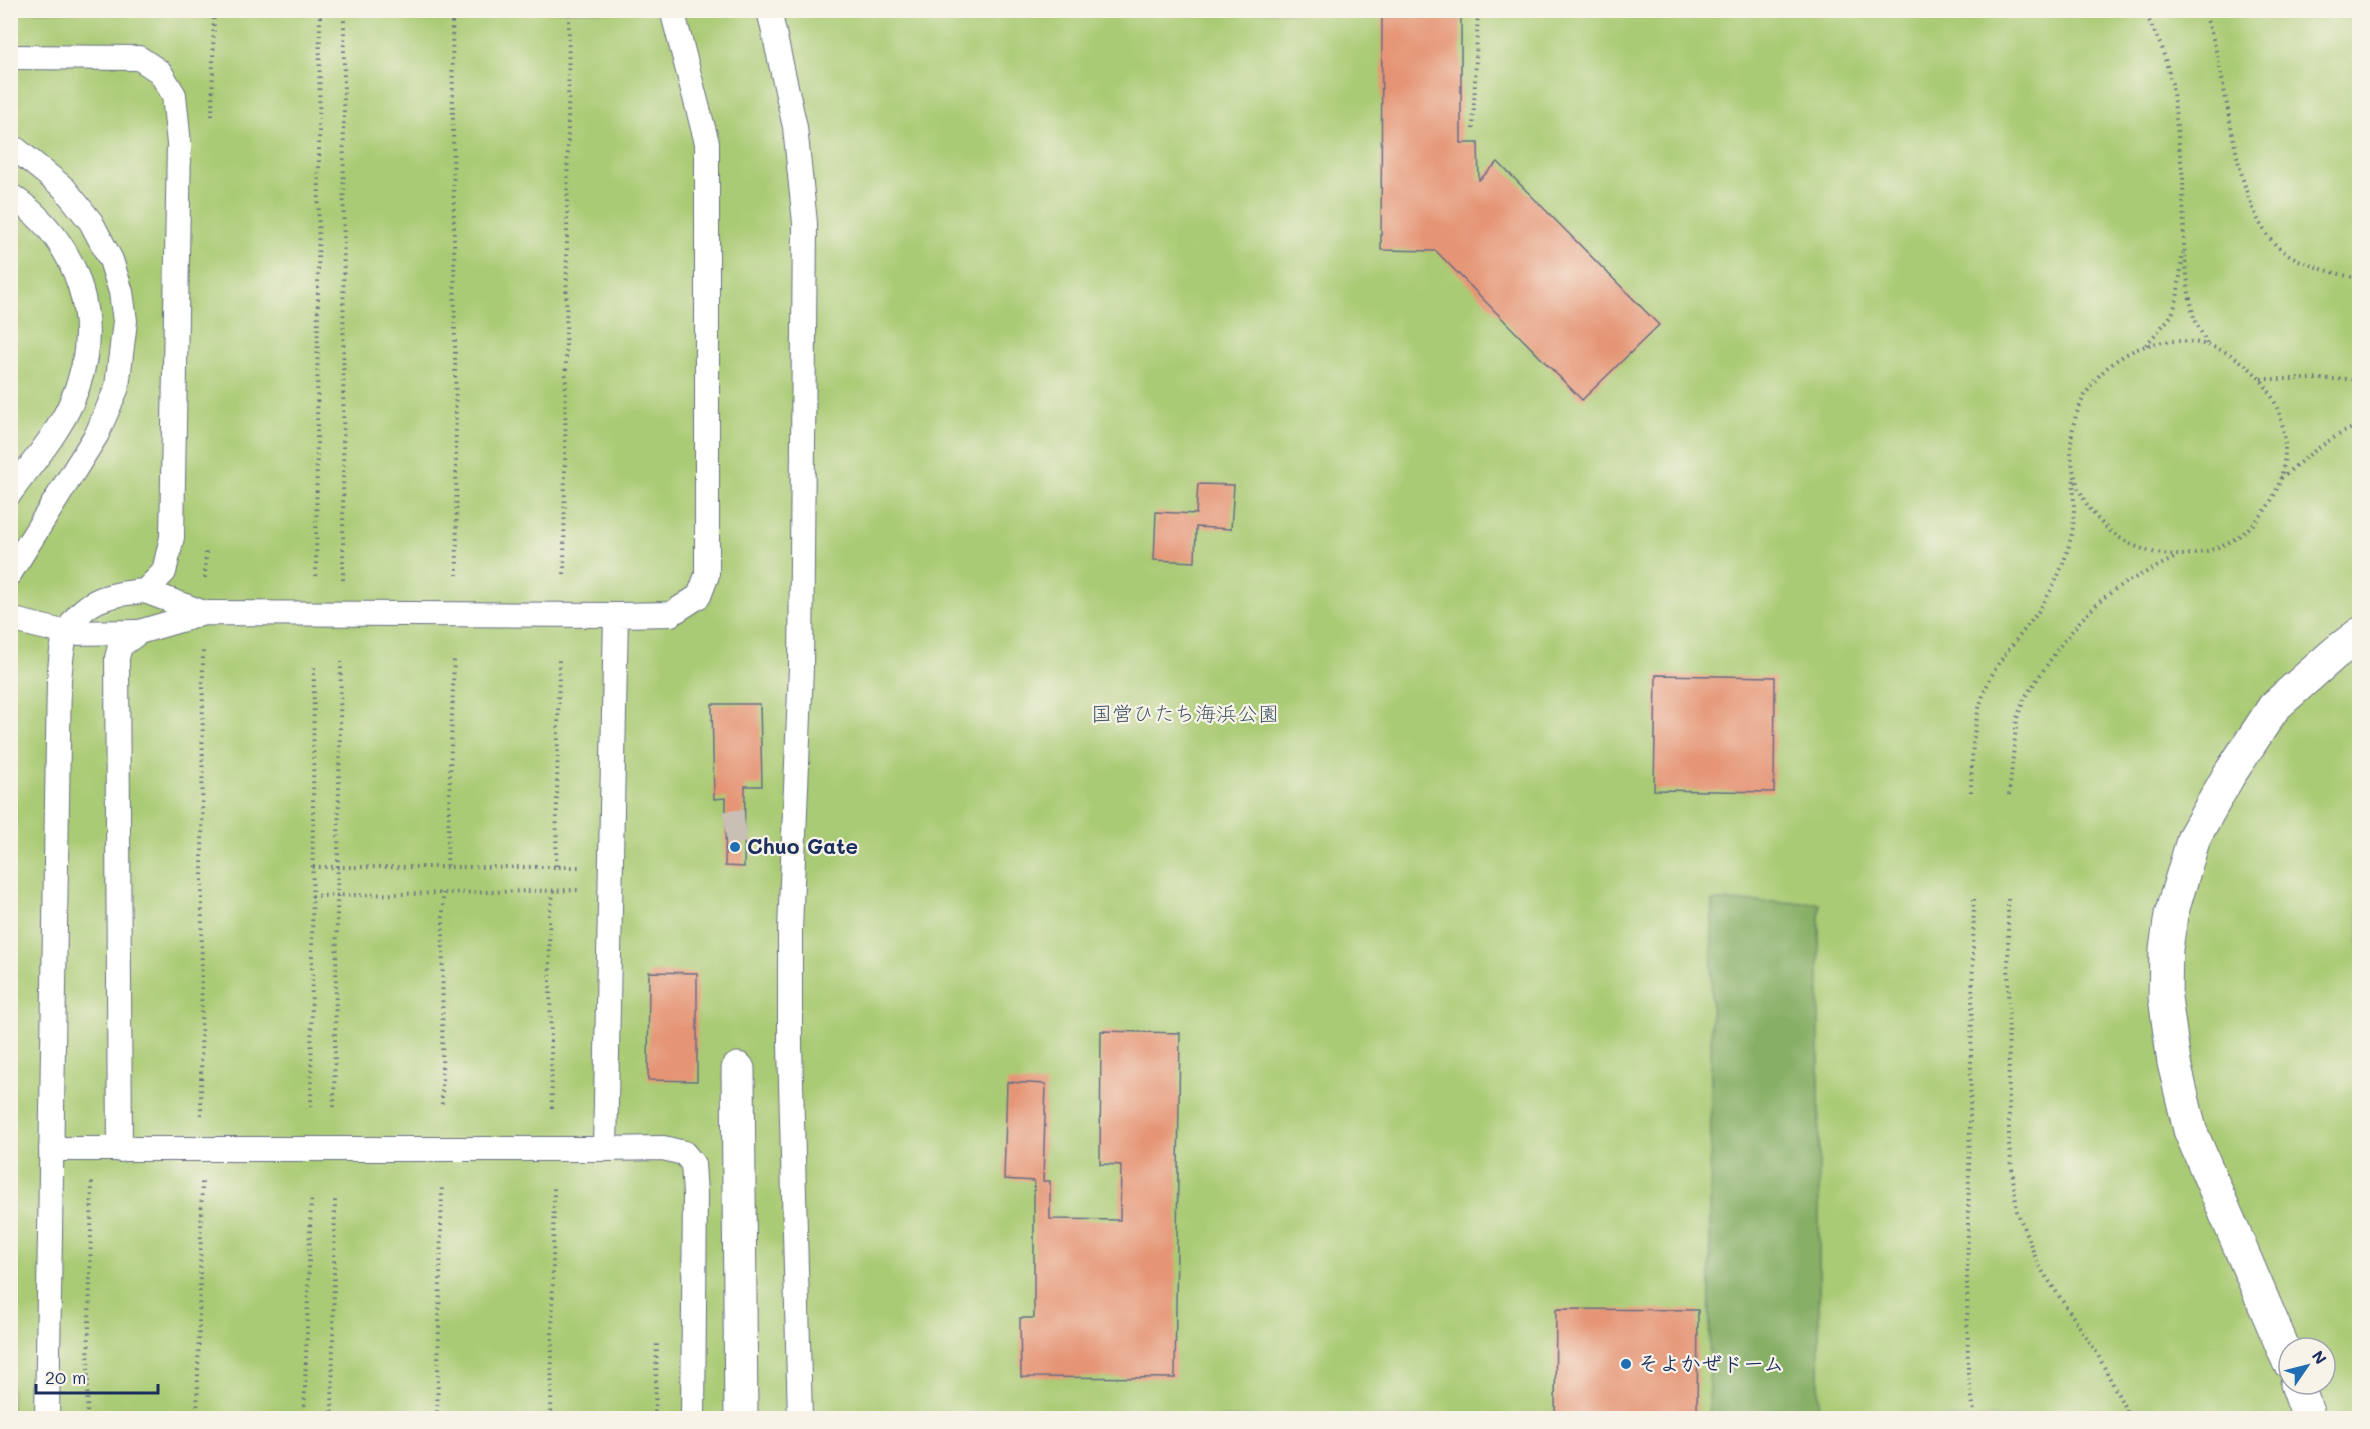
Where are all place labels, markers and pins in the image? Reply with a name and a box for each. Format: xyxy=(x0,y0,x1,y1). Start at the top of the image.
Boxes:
place label: Chuo Gate xyxy=(747,832,858,859)
marker: Chuo Gate xyxy=(728,840,742,854)
place label: そよかぜドーム xyxy=(1638,1349,1784,1376)
marker: そよかぜドーム xyxy=(1619,1357,1633,1371)

